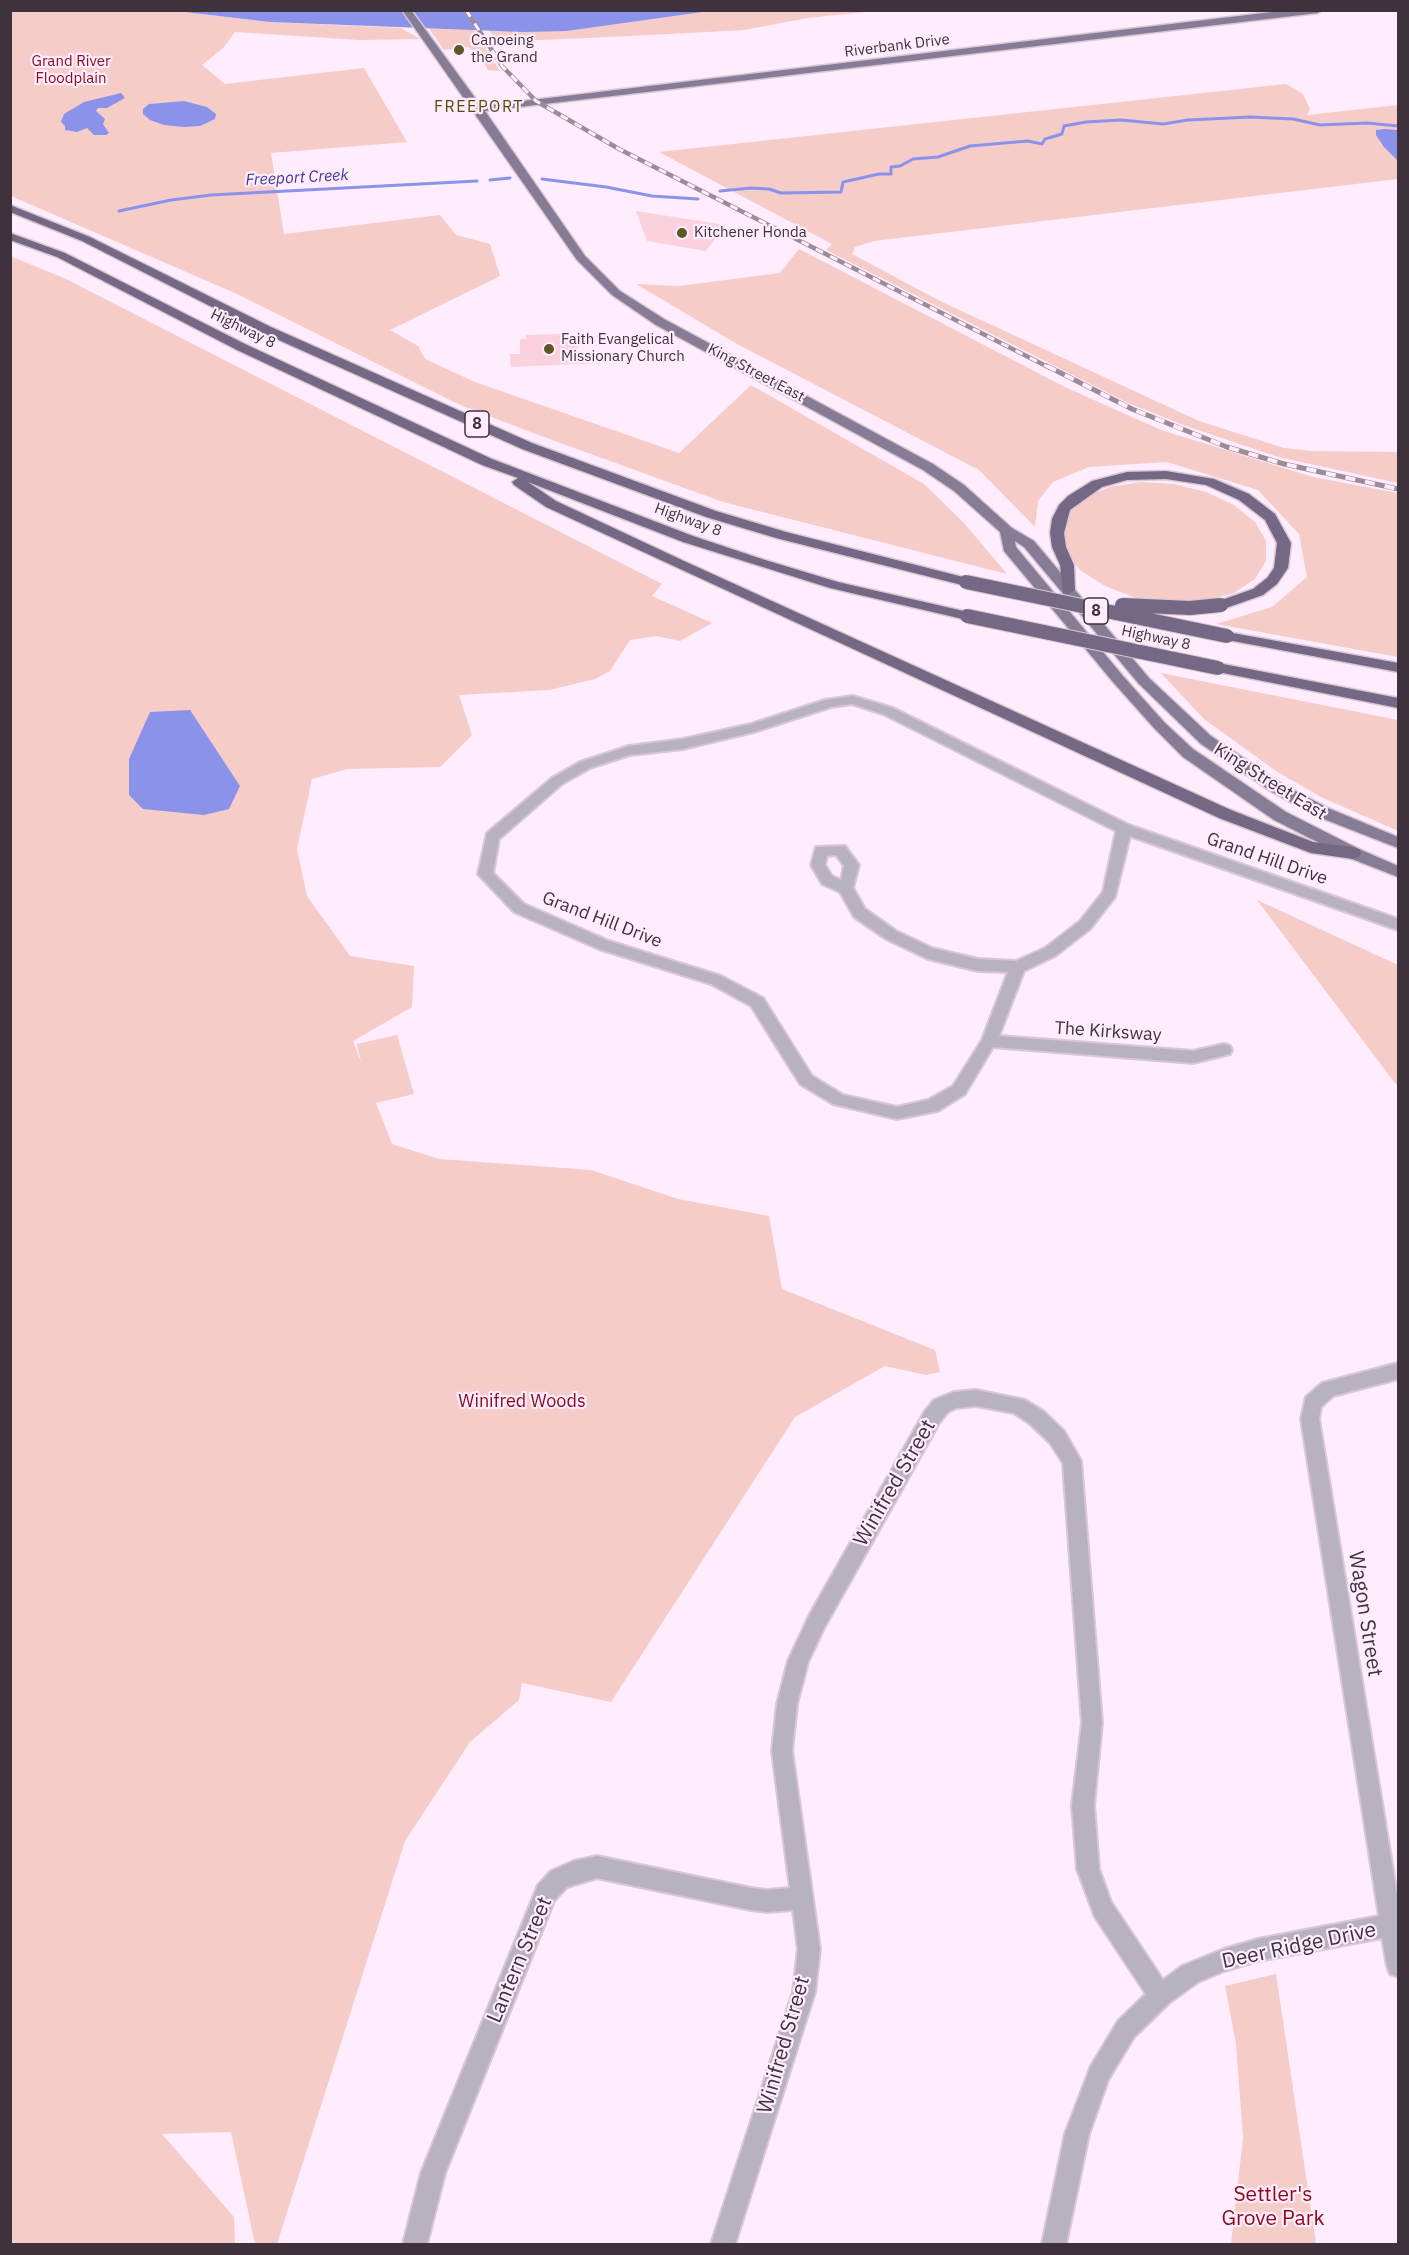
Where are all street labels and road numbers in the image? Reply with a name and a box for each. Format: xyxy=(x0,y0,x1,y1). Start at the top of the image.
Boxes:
street label: Riverbank Drive xyxy=(843,31,951,61)
street label: Highway 8 xyxy=(208,306,278,352)
street label: King Street East xyxy=(704,340,808,406)
road number: 8 xyxy=(465,411,489,437)
street label: Highway 8 xyxy=(652,500,724,540)
road number: 8 xyxy=(1084,598,1108,624)
street label: Highway 8 xyxy=(1120,622,1192,654)
street label: King Street East xyxy=(1210,739,1330,825)
street label: Grand Hill Drive xyxy=(1204,828,1330,890)
street label: Grand Hill Drive xyxy=(539,887,665,953)
street label: The Kirksway xyxy=(1054,1017,1162,1047)
street label: Winifred Street xyxy=(849,1415,941,1551)
street label: Wagon Street xyxy=(1343,1549,1387,1679)
street label: Lantern Street xyxy=(482,1893,558,2027)
street label: Deer Ridge Drive xyxy=(1220,1917,1378,1975)
street label: Winifred Street xyxy=(752,1973,816,2117)

